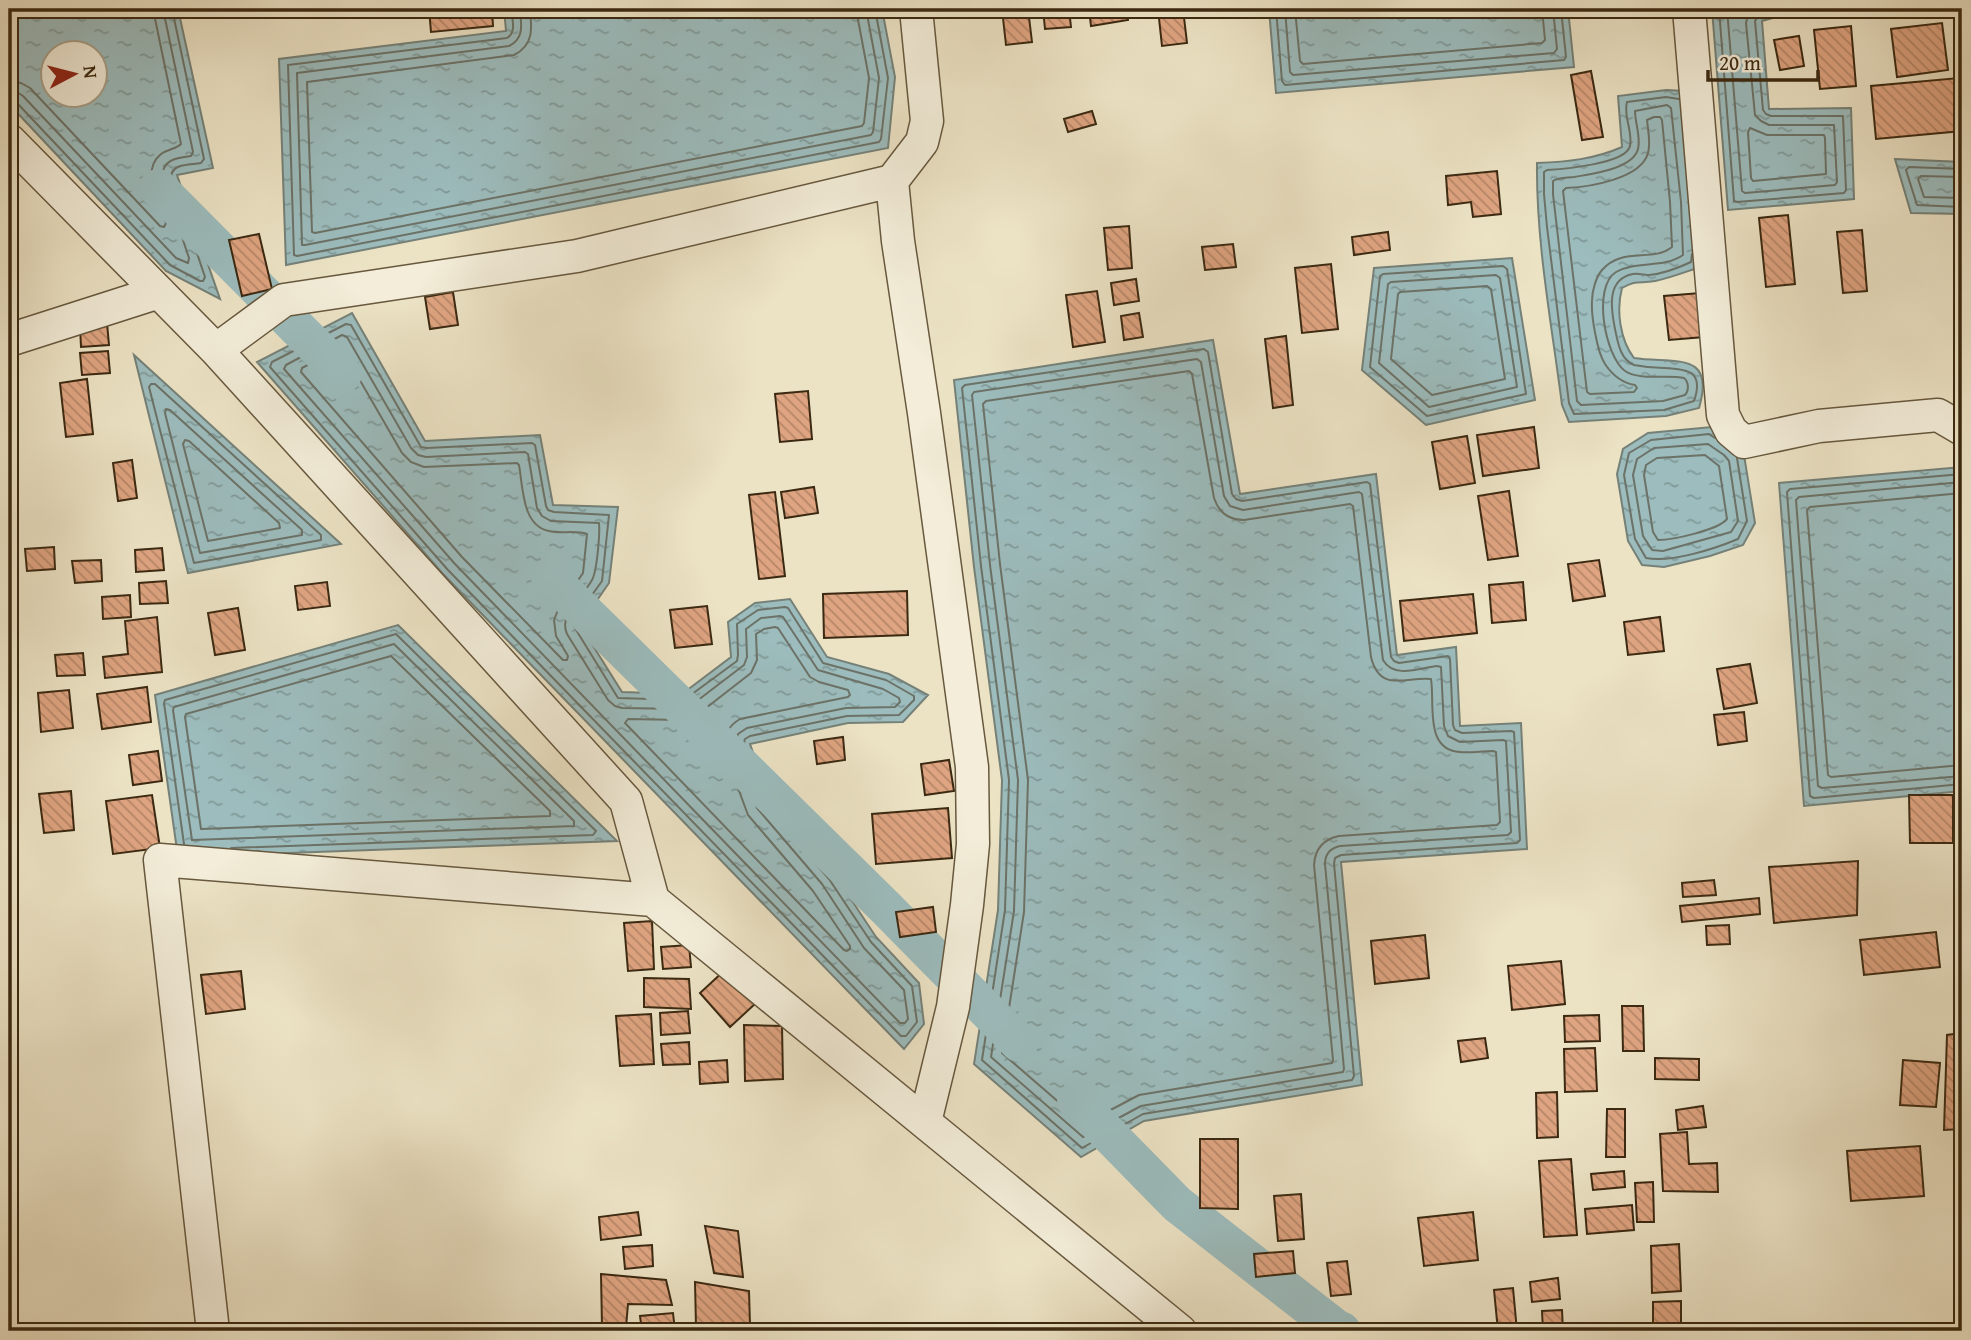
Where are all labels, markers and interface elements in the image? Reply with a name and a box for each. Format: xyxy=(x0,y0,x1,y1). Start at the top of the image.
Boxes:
north arrow xyxy=(38,38,108,108)
scale bar xyxy=(1708,38,1819,82)
text: 20 m xyxy=(1719,47,1761,78)
text: N xyxy=(76,64,106,80)

